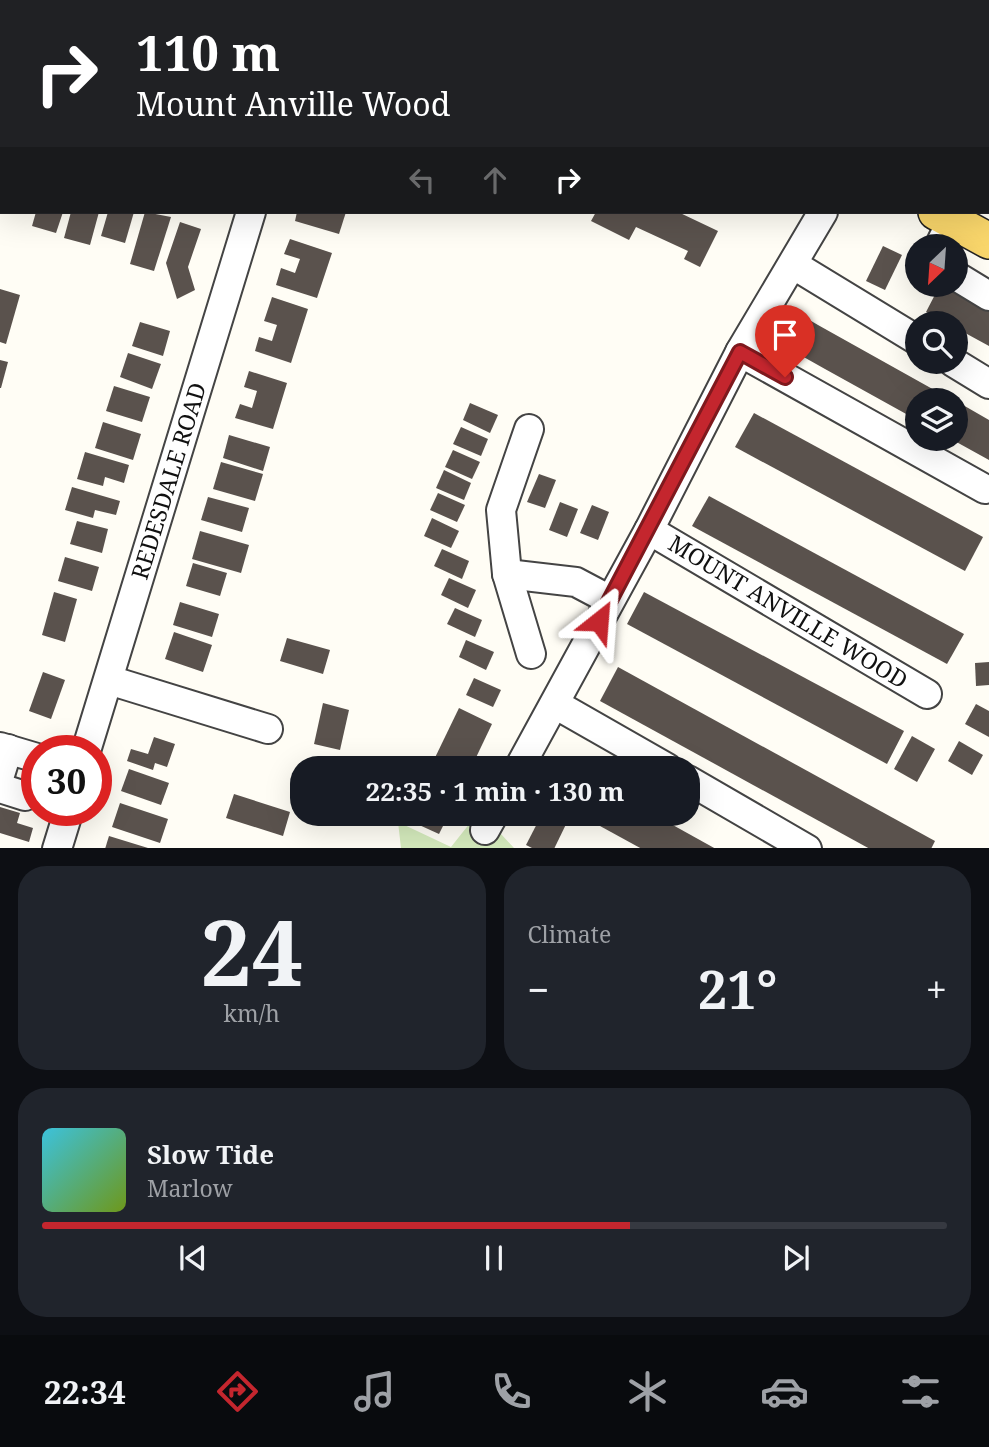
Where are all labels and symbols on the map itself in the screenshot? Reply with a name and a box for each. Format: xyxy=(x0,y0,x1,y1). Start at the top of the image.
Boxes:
north arrow xyxy=(905,234,968,298)
pin xyxy=(755,305,815,377)
street label: REDESDALE ROAD xyxy=(123,378,213,583)
street label: MOUNT ANVILLE WOOD xyxy=(663,527,914,695)
position arrow xyxy=(562,584,636,658)
speed limit sign: 30 xyxy=(21,735,112,826)

